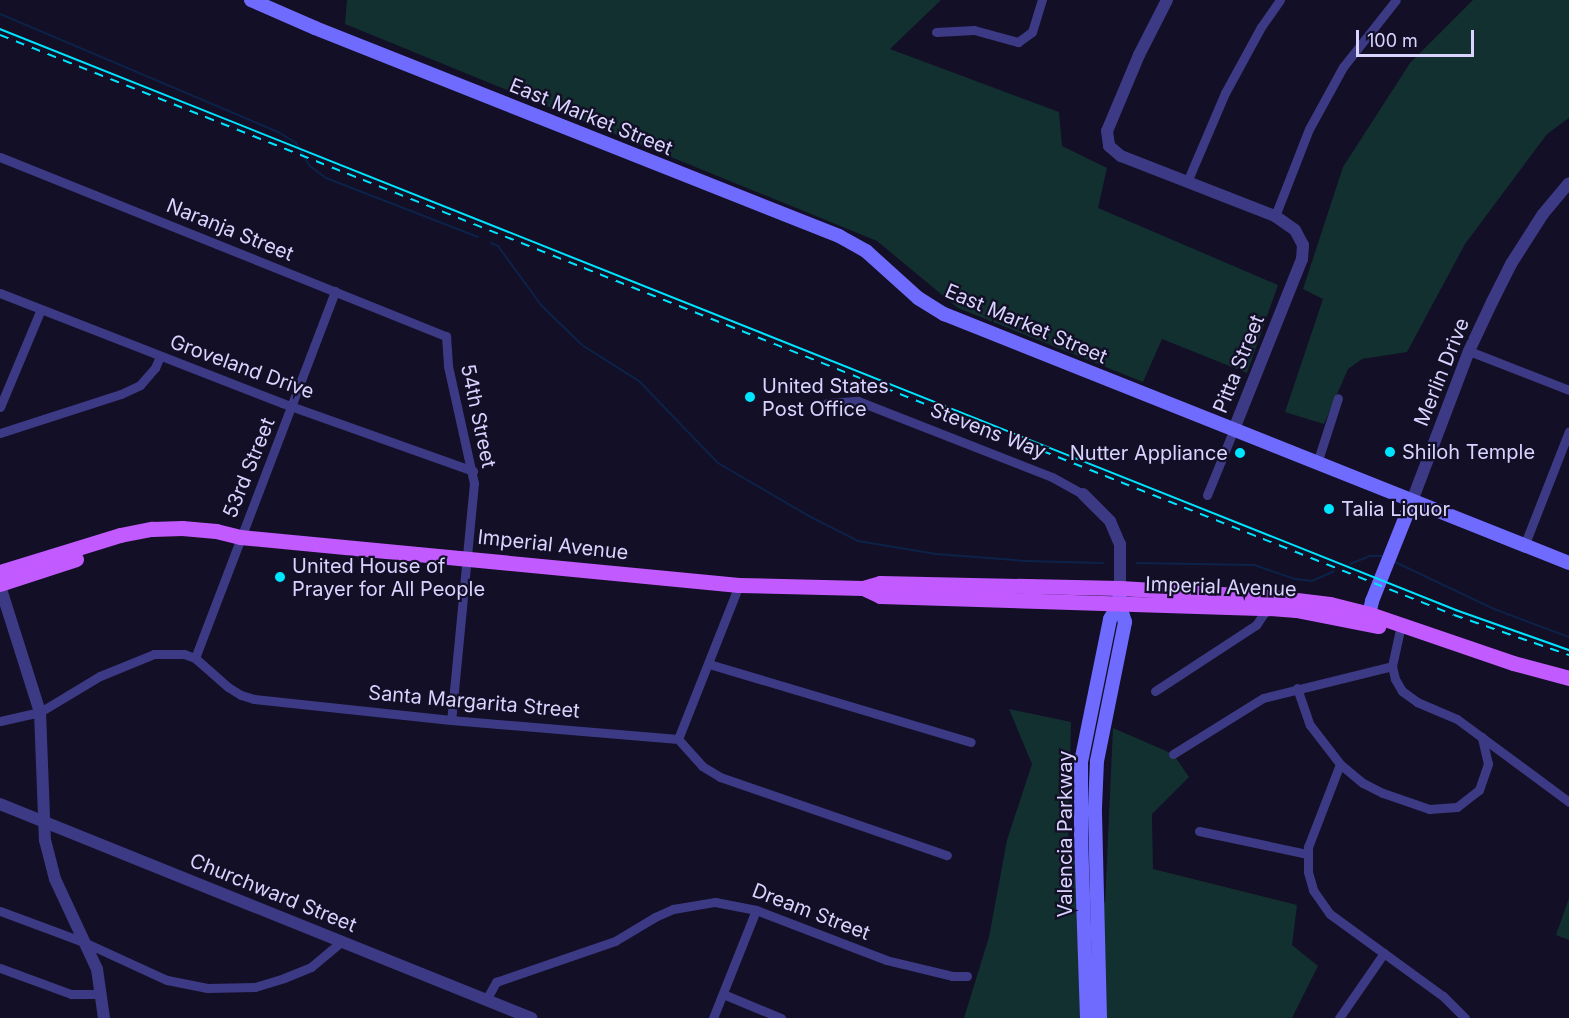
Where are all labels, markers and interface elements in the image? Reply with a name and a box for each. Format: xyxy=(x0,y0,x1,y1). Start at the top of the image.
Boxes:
scale bar xyxy=(1359,18,1478,56)
text: 100 m xyxy=(1367,30,1418,51)
street label: East Market Street xyxy=(506,73,676,161)
street label: Naranja Street xyxy=(163,194,297,266)
street label: East Market Street xyxy=(941,279,1111,369)
street label: Pitta Street xyxy=(1208,311,1270,417)
street label: Merlin Drive xyxy=(1409,315,1475,429)
street label: Groveland Drive xyxy=(167,330,317,404)
street label: 54th Street xyxy=(455,362,501,470)
place label: United States Post Office xyxy=(762,374,889,421)
marker: United States Post Office xyxy=(743,390,757,404)
street label: Stevens Way xyxy=(927,398,1049,464)
street label: 53rd Street xyxy=(218,414,280,522)
place label: Shiloh Temple xyxy=(1402,440,1535,464)
place label: Nutter Appliance xyxy=(1070,441,1228,465)
marker: Shiloh Temple xyxy=(1383,445,1397,459)
marker: Nutter Appliance xyxy=(1233,446,1247,460)
place label: Talia Liquor xyxy=(1341,497,1450,521)
marker: Talia Liquor xyxy=(1322,502,1336,516)
street label: Imperial Avenue xyxy=(476,525,630,565)
place label: United House of Prayer for All People xyxy=(292,554,485,601)
marker: United House of Prayer for All People xyxy=(273,570,287,584)
street label: Imperial Avenue xyxy=(1145,572,1297,602)
street label: Santa Margarita Street xyxy=(367,681,581,723)
street label: Valencia Parkway xyxy=(1053,751,1077,917)
street label: Churchward Street xyxy=(186,849,360,937)
street label: Dream Street xyxy=(749,879,873,945)

